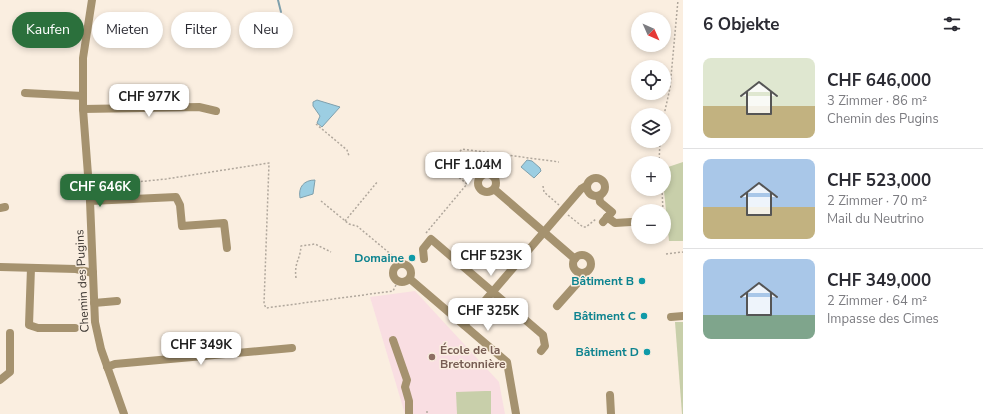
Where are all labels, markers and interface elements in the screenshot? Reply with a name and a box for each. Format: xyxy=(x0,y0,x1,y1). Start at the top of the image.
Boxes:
chip: Kaufen xyxy=(12,12,84,48)
chip: Mieten xyxy=(92,12,163,48)
chip: Filter xyxy=(171,12,231,48)
chip: Neu xyxy=(239,12,293,48)
north arrow xyxy=(631,12,671,52)
map controls xyxy=(631,12,671,244)
text: 6 Objekte xyxy=(703,13,779,36)
icon: filters xyxy=(941,13,963,35)
button: locate xyxy=(631,60,671,100)
text: CHF 646,000 xyxy=(827,69,931,92)
icon: home xyxy=(735,74,783,122)
pin: CHF 977K xyxy=(108,84,190,118)
text: CHF 977K xyxy=(118,88,180,106)
text: 3 Zimmer · 86 m² xyxy=(827,92,927,110)
button: layers xyxy=(631,108,671,148)
text: Chemin des Pugins xyxy=(827,110,939,128)
pin: CHF 1.04M xyxy=(422,152,514,186)
text: CHF 1.04M xyxy=(434,156,502,174)
button: + xyxy=(631,156,671,196)
text: CHF 523,000 xyxy=(827,169,931,192)
pin: CHF 646K xyxy=(59,174,141,208)
icon: home xyxy=(735,175,783,223)
text: CHF 646K xyxy=(69,178,131,196)
text: 2 Zimmer · 70 m² xyxy=(827,192,927,210)
button: − xyxy=(631,204,671,244)
text: Mail du Neutrino xyxy=(827,210,924,228)
street label: Chemin des Pugins xyxy=(71,229,93,333)
pin: CHF 523K xyxy=(450,243,532,277)
text: CHF 523K xyxy=(460,247,522,265)
place label: Domaine xyxy=(354,250,404,266)
marker: Domaine xyxy=(407,253,417,263)
text: CHF 349,000 xyxy=(827,269,931,292)
place label: Bâtiment B xyxy=(571,273,634,289)
icon: home xyxy=(735,275,783,323)
marker: Bâtiment B xyxy=(637,276,647,286)
text: 2 Zimmer · 64 m² xyxy=(827,292,927,310)
pin: CHF 325K xyxy=(447,298,529,332)
text: CHF 325K xyxy=(457,302,519,320)
place label: Bâtiment C xyxy=(573,308,636,324)
text: Impasse des Cimes xyxy=(827,310,939,328)
marker: Bâtiment C xyxy=(639,311,649,321)
pin: CHF 349K xyxy=(160,332,242,366)
text: CHF 349K xyxy=(170,336,232,354)
place label: École de la Bretonnière xyxy=(440,342,506,372)
place label: Bâtiment D xyxy=(575,344,639,360)
marker: Bâtiment D xyxy=(642,347,652,357)
marker: École de la Bretonnière xyxy=(427,352,437,362)

